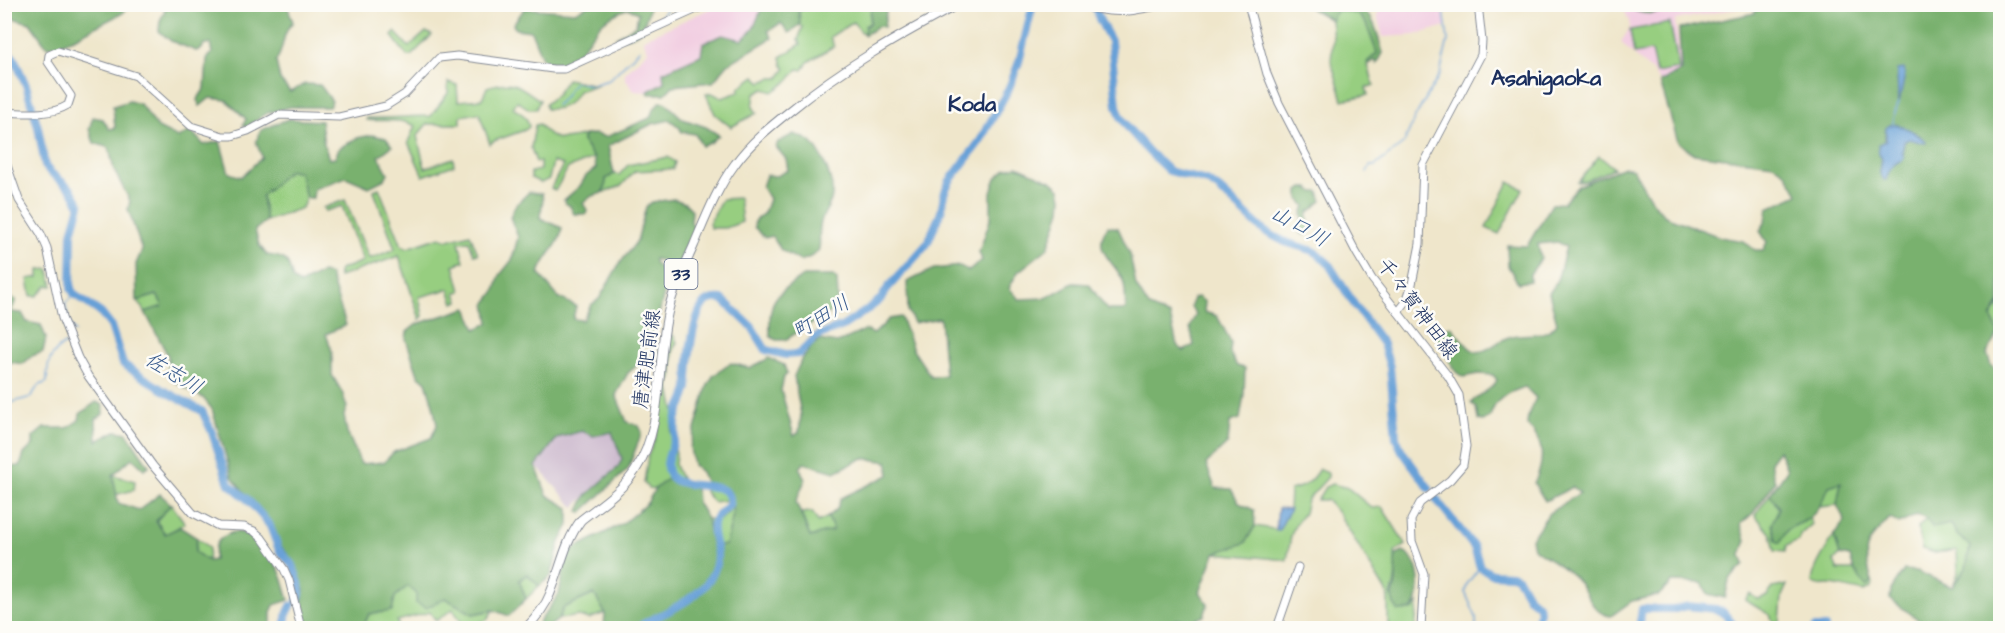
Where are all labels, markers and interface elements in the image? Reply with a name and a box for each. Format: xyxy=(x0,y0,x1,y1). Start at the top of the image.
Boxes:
district label: Asahigaoka xyxy=(1491,63,1602,95)
district label: Koda xyxy=(948,89,997,120)
water label: 山口川 xyxy=(1265,198,1334,254)
street label: 千々賀神田線 xyxy=(1370,252,1464,365)
road number: 33 xyxy=(664,259,698,289)
water label: 町田川 xyxy=(787,288,856,346)
street label: 唐津肥前線 xyxy=(626,308,668,411)
water label: 佐志川 xyxy=(139,345,208,402)

